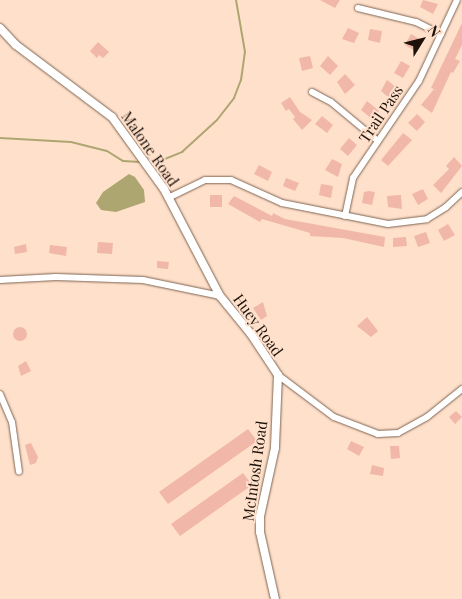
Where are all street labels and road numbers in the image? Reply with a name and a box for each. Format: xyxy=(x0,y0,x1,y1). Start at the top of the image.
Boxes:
street label: Trail Pass xyxy=(355,82,407,146)
street label: Malone Road xyxy=(118,108,182,190)
street label: Huey Road xyxy=(229,290,287,360)
street label: McIntosh Road xyxy=(239,420,271,522)

